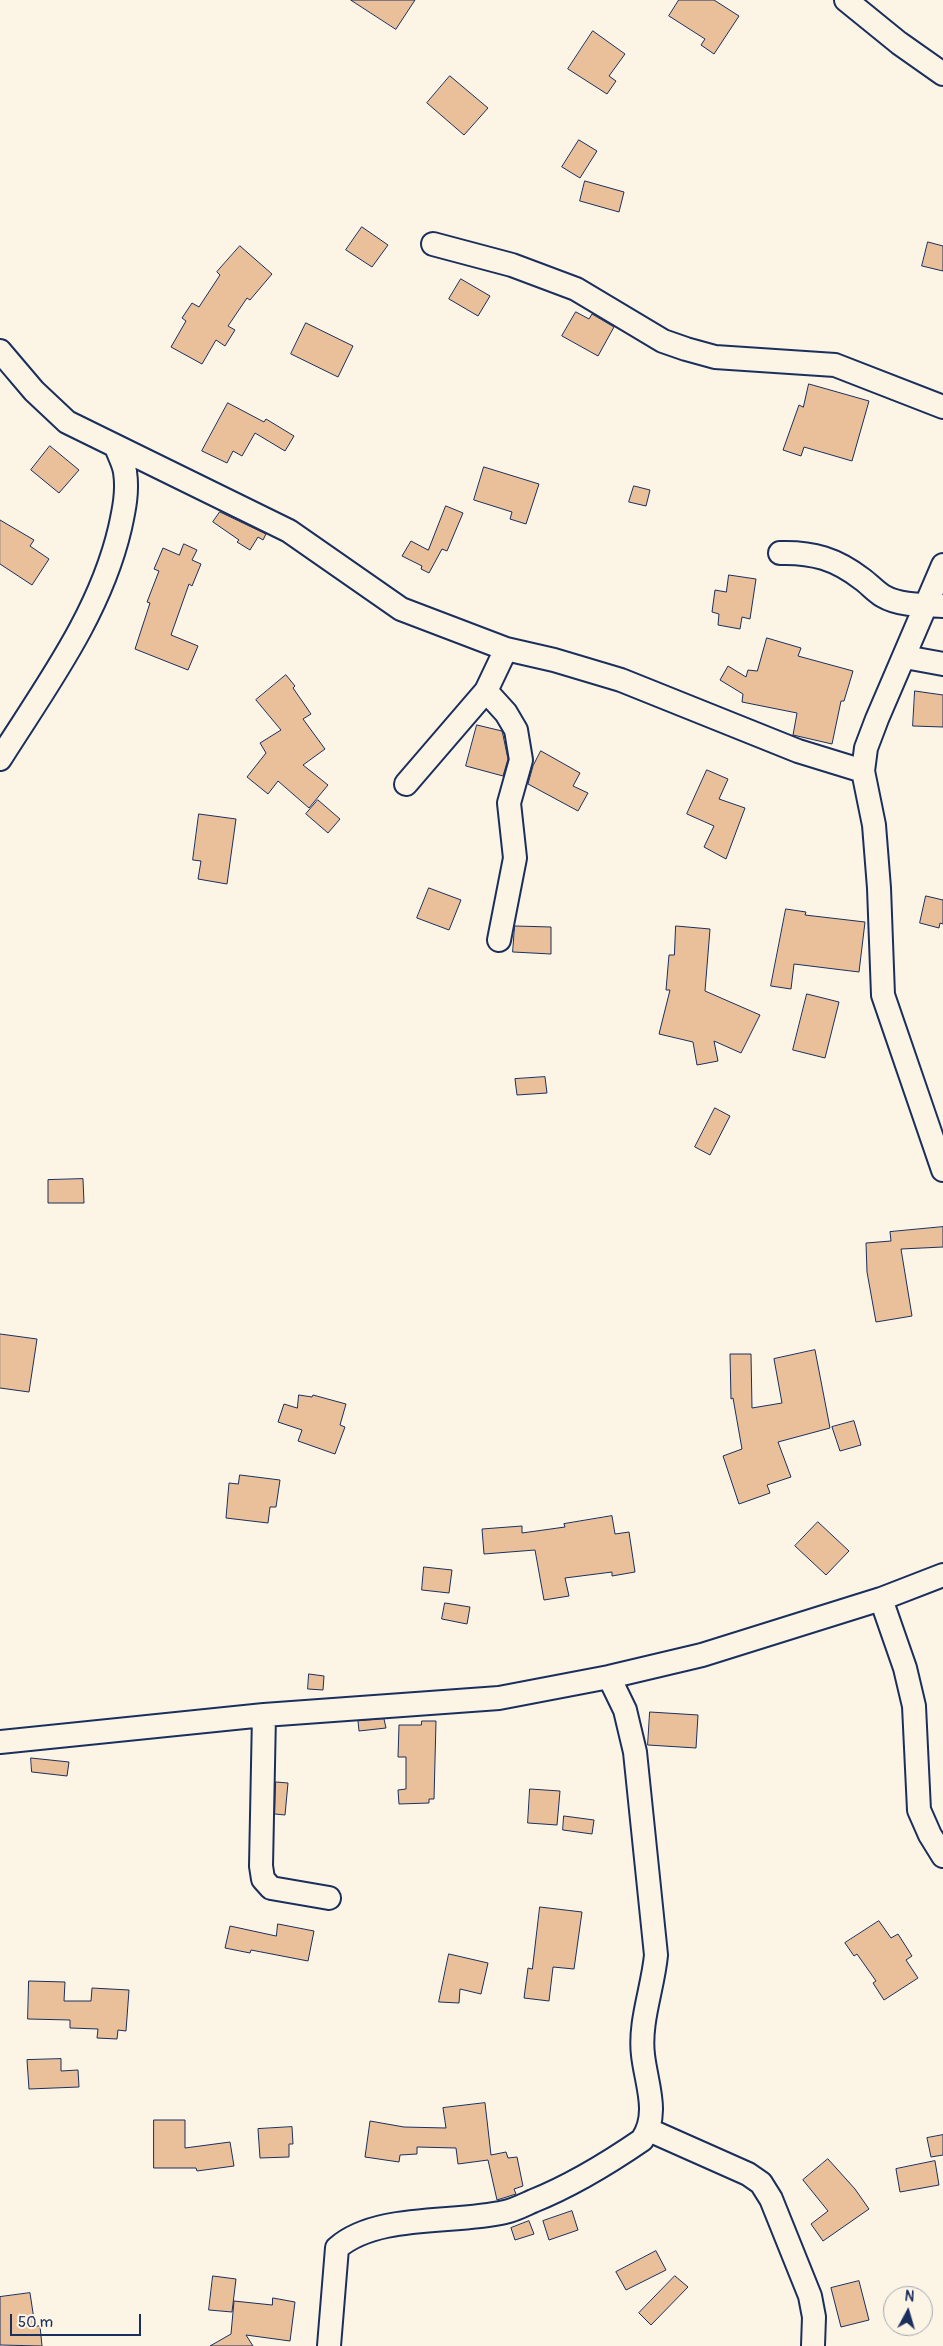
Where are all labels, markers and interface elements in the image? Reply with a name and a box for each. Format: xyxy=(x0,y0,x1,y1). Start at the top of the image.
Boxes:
north arrow xyxy=(883,2286,933,2336)
text: N xyxy=(904,2288,915,2306)
scale bar xyxy=(12,2304,144,2336)
text: 50 m xyxy=(18,2313,53,2332)

